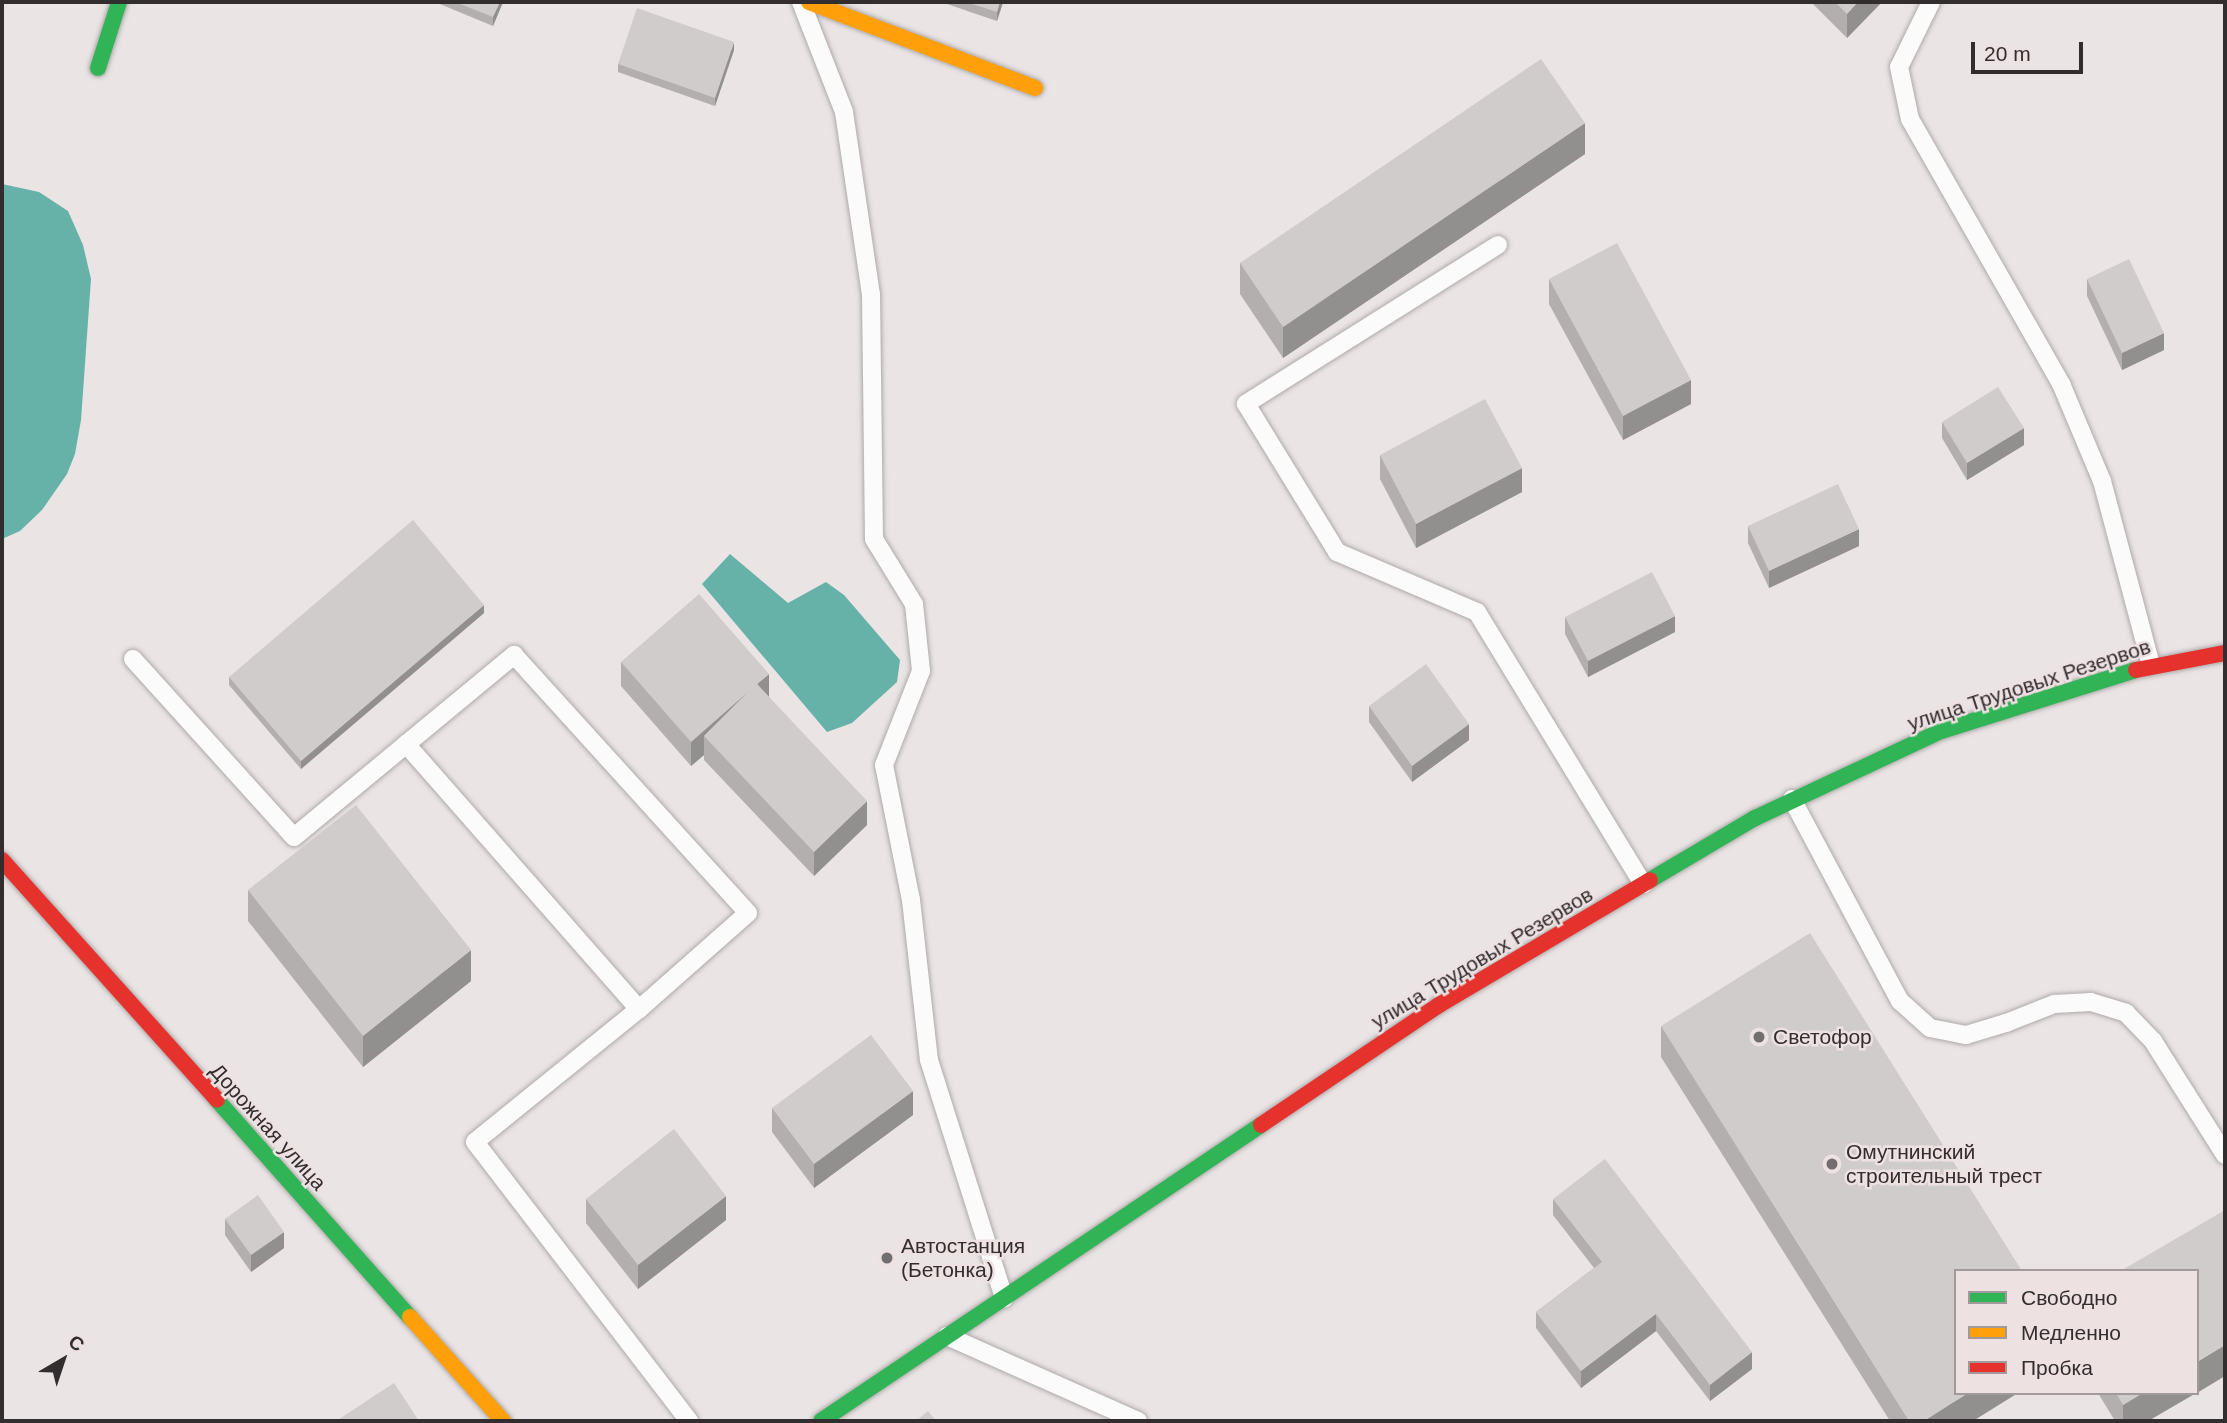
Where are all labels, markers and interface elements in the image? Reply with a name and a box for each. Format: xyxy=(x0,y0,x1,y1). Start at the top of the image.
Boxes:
scale bar xyxy=(1975,28,2087,72)
text: 20 m xyxy=(1984,42,2031,65)
street label: улица Трудовых Резервов xyxy=(1904,634,2154,736)
street label: улица Трудовых Резервов xyxy=(1367,882,1597,1034)
place label: Светофор xyxy=(1773,1024,1872,1050)
marker: Светофор xyxy=(1751,1029,1767,1045)
street label: Дорожная улица xyxy=(205,1059,331,1195)
place label: Омутнинский строительный трест xyxy=(1846,1139,2042,1189)
marker: Омутнинский строительный трест xyxy=(1824,1156,1840,1172)
place label: Автостанция (Бетонка) xyxy=(901,1233,1025,1283)
marker: Автостанция (Бетонка) xyxy=(879,1250,895,1266)
legend xyxy=(1954,1269,2199,1395)
text: Свободно xyxy=(2021,1286,2118,1309)
text: Медленно xyxy=(2021,1321,2121,1344)
north arrow xyxy=(28,1325,98,1395)
text: С xyxy=(65,1331,88,1356)
text: Пробка xyxy=(2021,1356,2093,1379)

